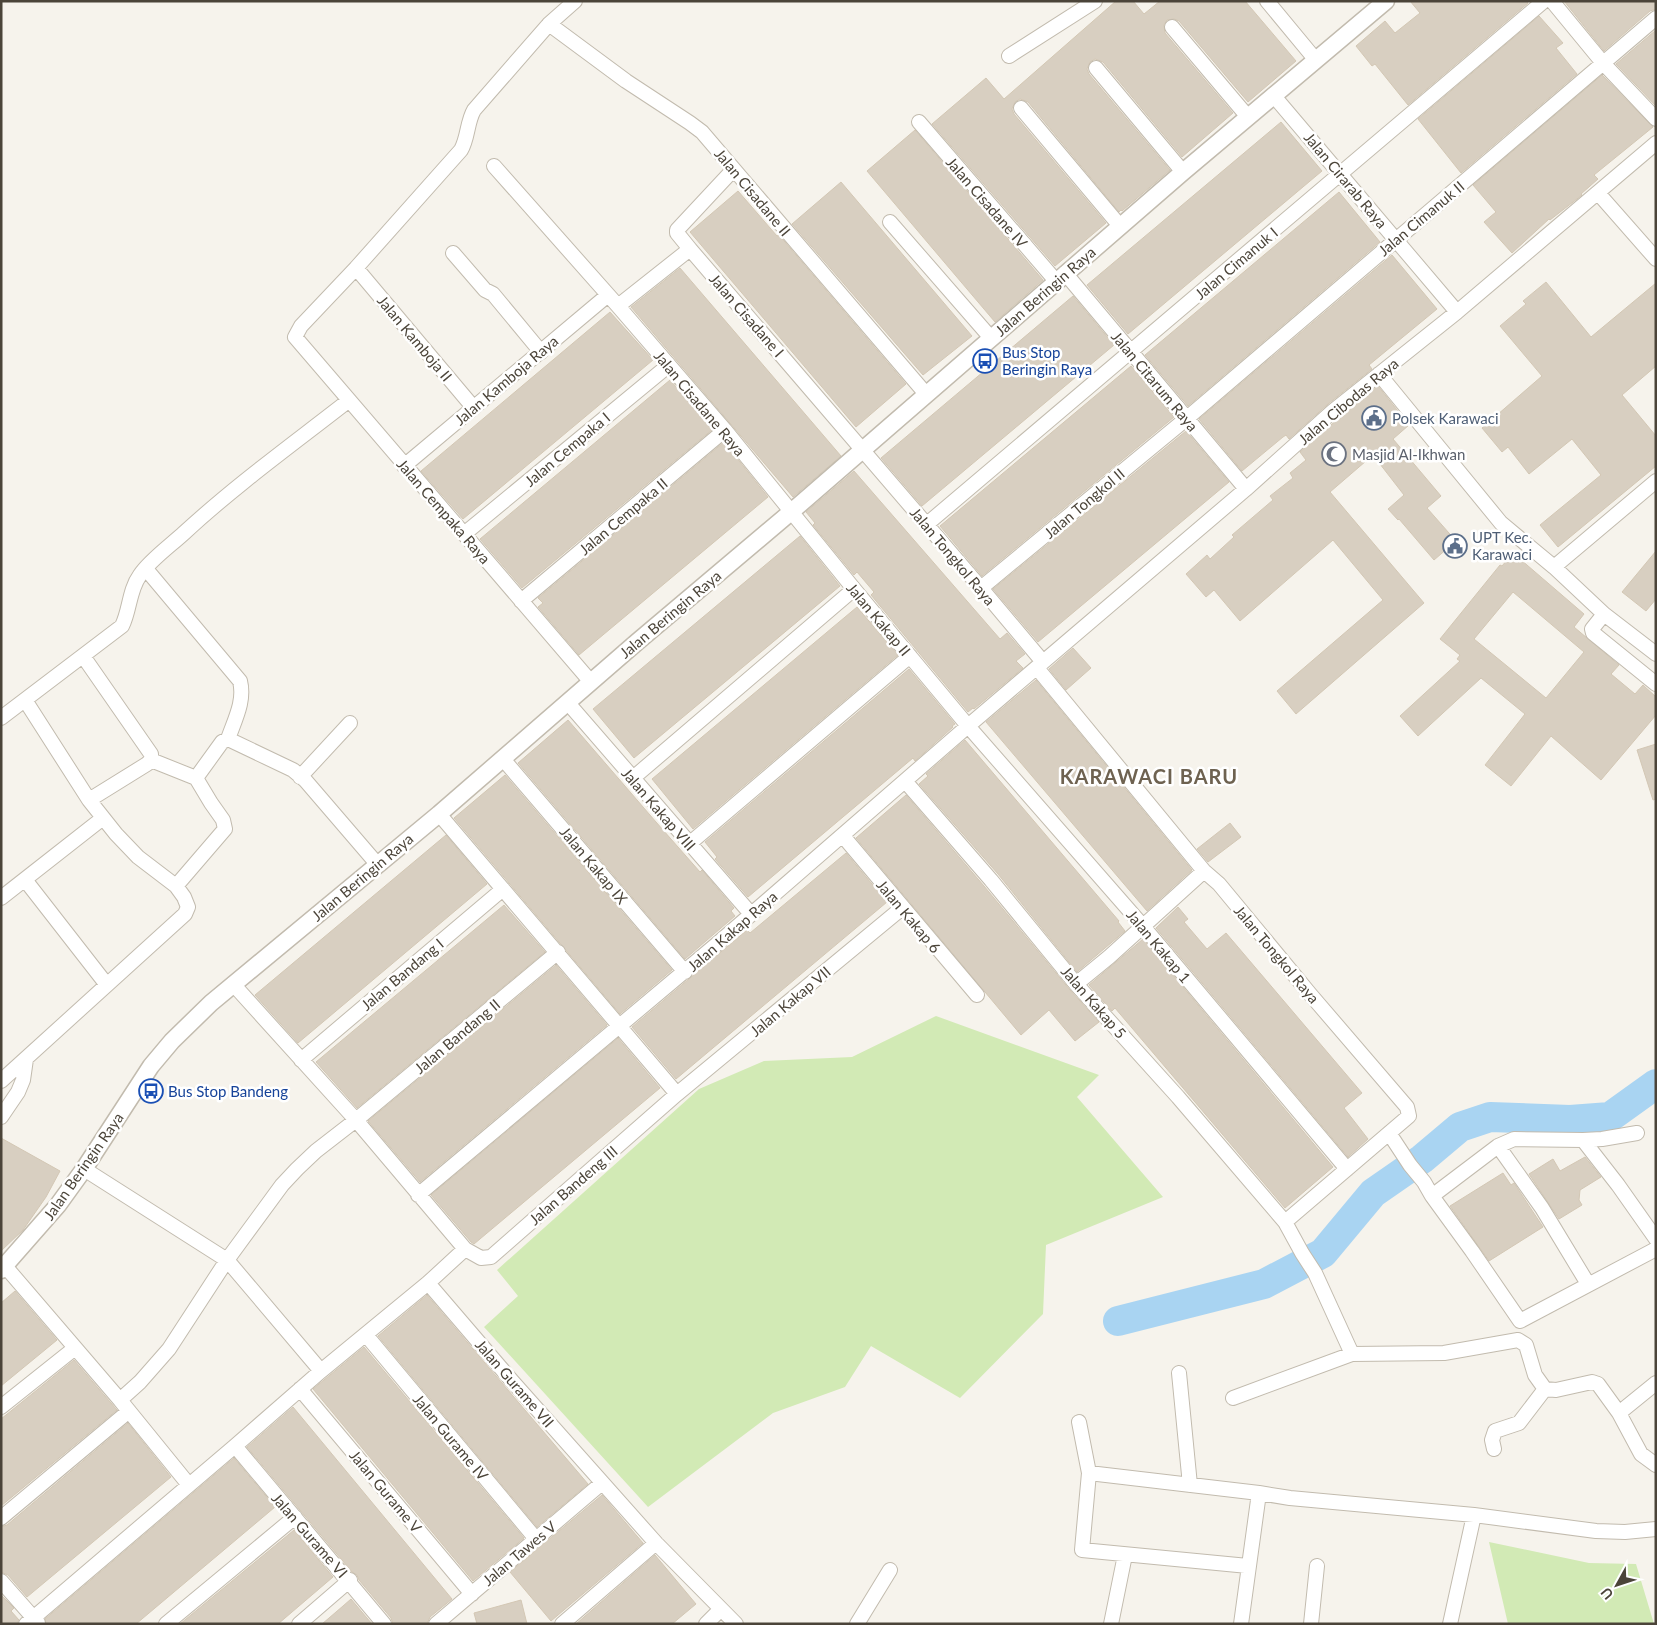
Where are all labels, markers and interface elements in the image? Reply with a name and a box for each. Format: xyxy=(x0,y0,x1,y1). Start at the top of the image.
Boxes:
street label: Jalan Cirarab Raya xyxy=(1301,128,1391,232)
street label: Jalan Cisadane II xyxy=(711,145,795,239)
street label: Jalan Cisadane IV xyxy=(943,153,1032,252)
street label: Jalan Cimanuk II xyxy=(1374,177,1468,259)
street label: Jalan Cimanuk I xyxy=(1191,223,1281,303)
street label: Jalan Beringin Raya xyxy=(991,243,1099,339)
street label: Jalan Cisadane I xyxy=(706,270,788,360)
street label: Jalan Kamboja II xyxy=(374,291,456,385)
street label: Jalan Citarum Raya xyxy=(1108,327,1202,435)
street label: Jalan Kamboja Raya xyxy=(451,331,561,429)
place label: Bus Stop Beringin Raya xyxy=(1002,343,1092,378)
street label: Jalan Cisadane Raya xyxy=(651,347,749,459)
bus stop icon: Bus Stop Beringin Raya xyxy=(972,348,998,374)
street label: Jalan Cibodas Raya xyxy=(1294,354,1402,448)
public building icon: Polsek Karawaci xyxy=(1361,405,1387,431)
street label: Jalan Cempaka I xyxy=(521,408,613,490)
place label: Polsek Karawaci xyxy=(1392,409,1499,427)
mosque icon: Masjid Al-Ikhwan xyxy=(1321,441,1347,467)
place label: Masjid Al-Ikhwan xyxy=(1352,445,1465,463)
street label: Jalan Cempaka Raya xyxy=(394,455,494,567)
street label: Jalan Tongkol II xyxy=(1040,464,1128,542)
street label: Jalan Cempaka II xyxy=(575,474,671,558)
street label: Jalan Tongkol Raya xyxy=(907,503,999,609)
place label: UPT Kec. Karawaci xyxy=(1472,528,1532,563)
public building icon: UPT Kec. Karawaci xyxy=(1442,533,1468,559)
street label: Jalan Beringin Raya xyxy=(616,566,724,662)
street label: Jalan Kakap II xyxy=(843,579,915,659)
street label: Jalan Kakap VIII xyxy=(618,764,700,854)
district label: KARAWACI BARU xyxy=(1060,764,1238,788)
street label: Jalan Kakap IX xyxy=(556,823,632,907)
street label: Jalan Beringin Raya xyxy=(308,829,416,925)
street label: Jalan Kakap 6 xyxy=(873,876,945,957)
street label: Jalan Kakap Raya xyxy=(683,887,781,975)
street label: Jalan Tongkol Raya xyxy=(1231,901,1323,1007)
street label: Jalan Kakap 1 xyxy=(1123,906,1195,986)
street label: Jalan Bandang I xyxy=(357,934,447,1014)
street label: Jalan Kakap VII xyxy=(746,962,834,1040)
street label: Jalan Kakap 5 xyxy=(1058,962,1130,1042)
street label: Jalan Bandang II xyxy=(410,995,504,1077)
bus stop icon: Bus Stop Bandeng xyxy=(138,1078,164,1104)
place label: Bus Stop Bandeng xyxy=(168,1082,288,1100)
street label: Jalan Beringin Raya xyxy=(39,1109,127,1223)
street label: Jalan Bandeng III xyxy=(525,1142,621,1228)
street label: Jalan Gurame VII xyxy=(472,1335,558,1431)
street label: Jalan Gurame IV xyxy=(410,1390,493,1484)
street label: Jalan Gurame V xyxy=(346,1446,426,1537)
street label: Jalan Gurame VI xyxy=(268,1489,352,1581)
street label: Jalan Tawes V xyxy=(479,1517,560,1589)
north arrow xyxy=(1592,1560,1642,1610)
text: U xyxy=(1597,1584,1617,1603)

